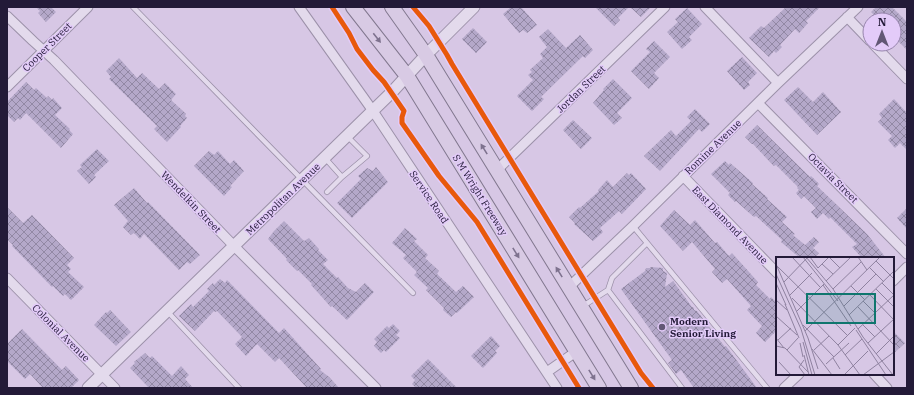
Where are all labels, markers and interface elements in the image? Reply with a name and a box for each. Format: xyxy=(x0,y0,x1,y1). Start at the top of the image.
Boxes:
north arrow xyxy=(862,12,902,52)
text: N xyxy=(878,15,887,29)
street label: Cooper Street xyxy=(20,19,75,74)
one-way arrow xyxy=(373,32,382,43)
street label: Jordan Street xyxy=(554,62,608,116)
street label: Romine Avenue xyxy=(682,117,744,177)
one-way arrow xyxy=(480,143,487,155)
street label: Octavia Street xyxy=(805,150,861,206)
street label: S M Wright Freeway xyxy=(450,152,511,239)
street label: Metropolitan Avenue xyxy=(243,160,323,238)
street label: Wendelkin Street xyxy=(158,168,224,236)
street label: Service Road xyxy=(407,168,451,226)
street label: East Diamond Avenue xyxy=(689,183,771,267)
one-way arrow xyxy=(512,248,520,258)
inset map xyxy=(776,257,894,375)
one-way arrow xyxy=(556,266,563,277)
street label: Colonial Avenue xyxy=(29,301,93,365)
place label: Modern Senior Living xyxy=(670,315,736,340)
marker: Modern Senior Living xyxy=(657,322,667,332)
one-way arrow xyxy=(588,369,595,381)

